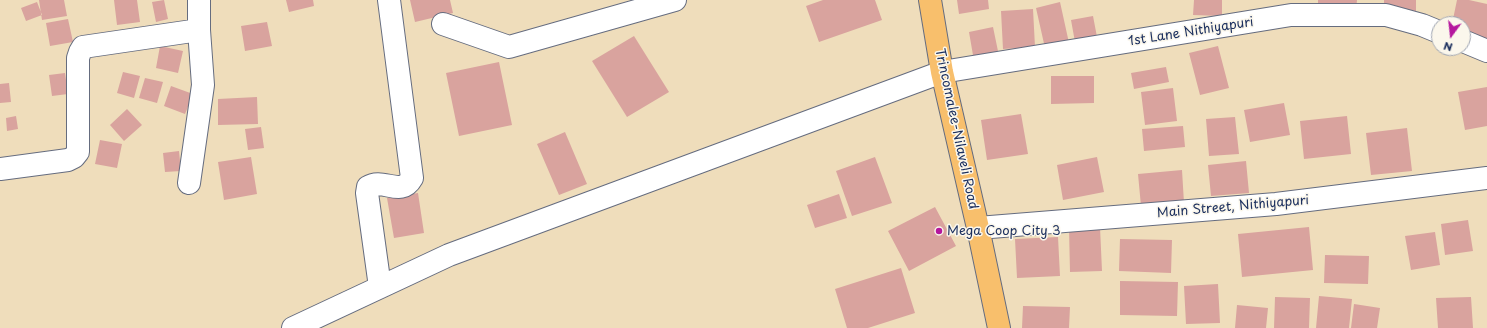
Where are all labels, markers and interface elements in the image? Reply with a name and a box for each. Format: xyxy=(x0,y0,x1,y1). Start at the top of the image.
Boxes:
street label: 1st Lane Nithiyapuri xyxy=(1127,14,1255,50)
north arrow xyxy=(1431,16,1471,56)
text: N xyxy=(1442,38,1454,56)
street label: Trincomalee-Nilaveli Road xyxy=(931,47,981,211)
street label: Main Street, Nithiyapuri xyxy=(1156,193,1310,221)
place label: Mega Coop City 3 xyxy=(947,223,1061,239)
marker: Mega Coop City 3 xyxy=(934,226,944,236)

